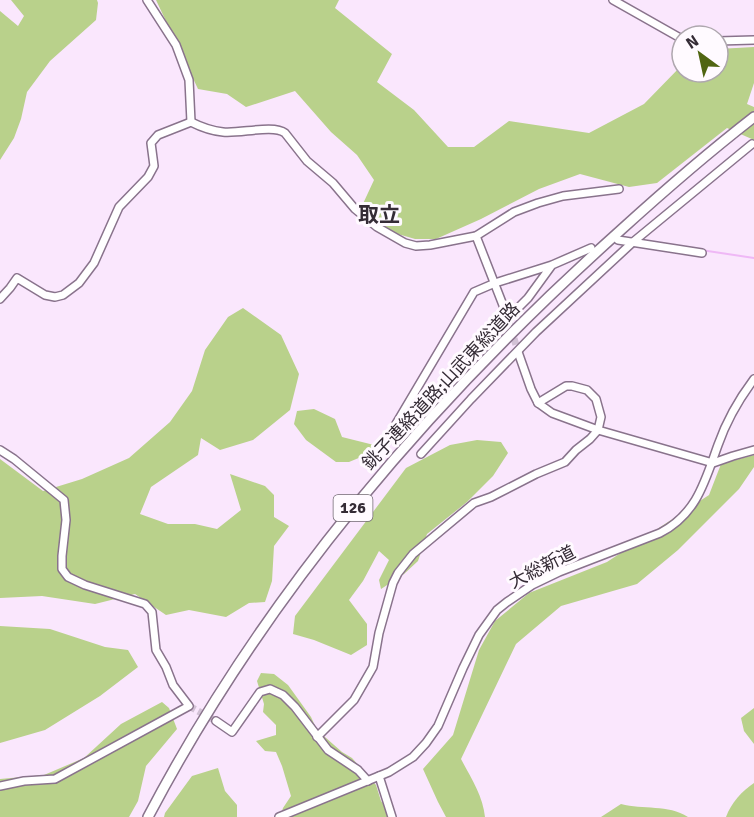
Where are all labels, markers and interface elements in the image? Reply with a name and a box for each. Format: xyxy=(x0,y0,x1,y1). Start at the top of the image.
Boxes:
north arrow xyxy=(670,24,730,84)
text: N xyxy=(682,31,702,54)
district label: 取立 xyxy=(358,202,400,228)
street label: 銚子連絡道路;山武東総道路 xyxy=(358,298,524,474)
road number: 126 xyxy=(334,495,372,521)
street label: 大総新道 xyxy=(505,541,579,593)

